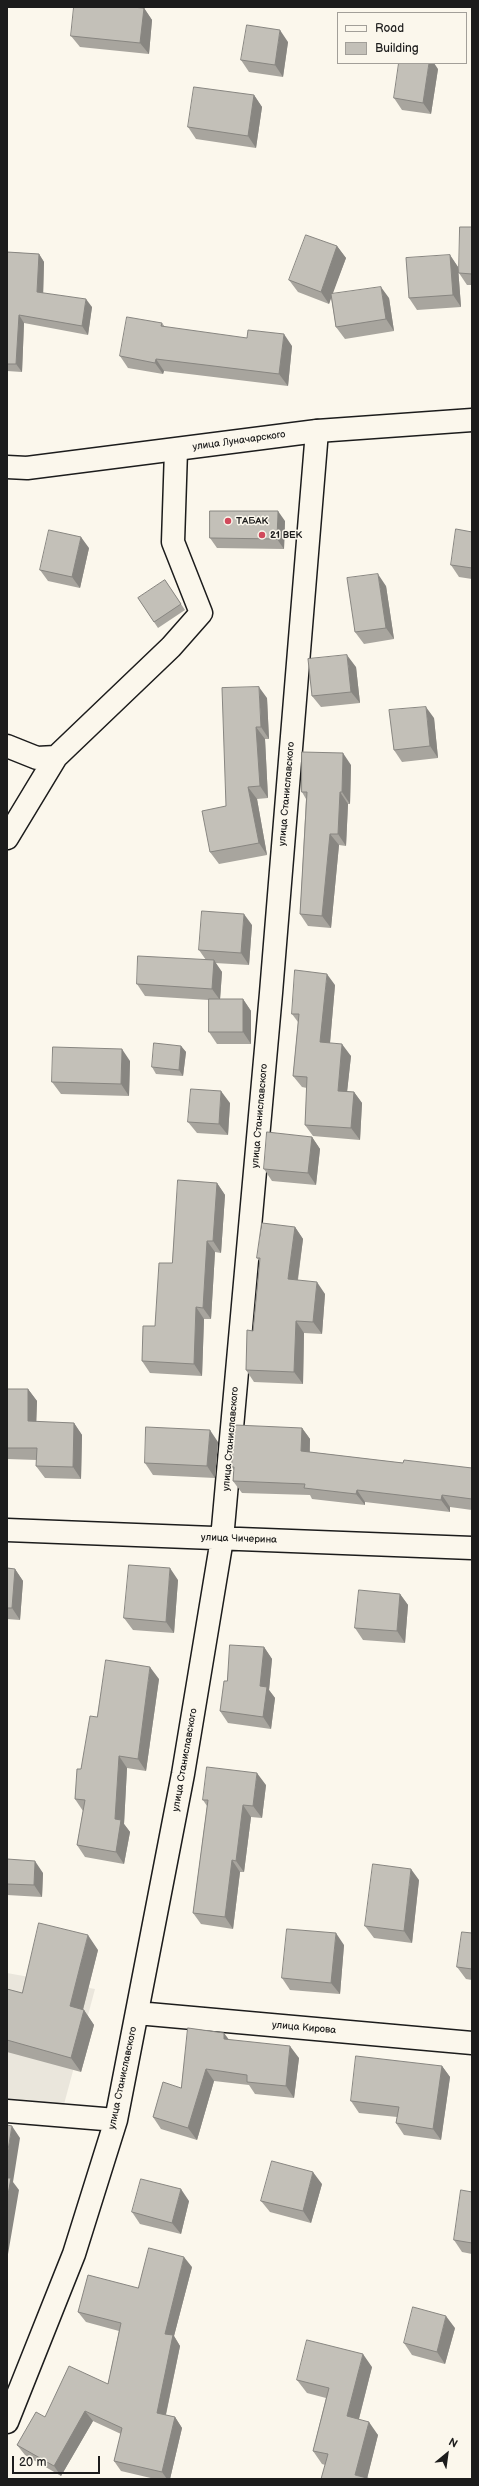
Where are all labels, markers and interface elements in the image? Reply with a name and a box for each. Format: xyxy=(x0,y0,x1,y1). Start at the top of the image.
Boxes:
legend xyxy=(337,12,467,64)
text: Road xyxy=(375,21,404,36)
text: Building xyxy=(375,41,419,56)
street label: улица Луначарского xyxy=(192,429,286,453)
place label: ТАБАК xyxy=(236,515,268,527)
marker: ТАБАК xyxy=(223,516,233,526)
place label: 21 ВЕК xyxy=(270,529,302,541)
marker: 21 ВЕК xyxy=(257,530,267,540)
street label: улица Станиславского xyxy=(276,741,298,847)
street label: улица Станиславского xyxy=(249,1063,271,1169)
street label: улица Станиславского xyxy=(220,1386,242,1492)
street label: улица Чичерина xyxy=(201,1532,277,1546)
street label: улица Станиславского xyxy=(170,1707,200,1813)
street label: улица Кирова xyxy=(271,2019,337,2037)
street label: улица Станиславского xyxy=(106,2026,140,2130)
north arrow xyxy=(427,2434,467,2474)
text: N xyxy=(446,2435,460,2451)
scale bar xyxy=(14,2448,102,2474)
text: 20 m xyxy=(19,2455,46,2470)

